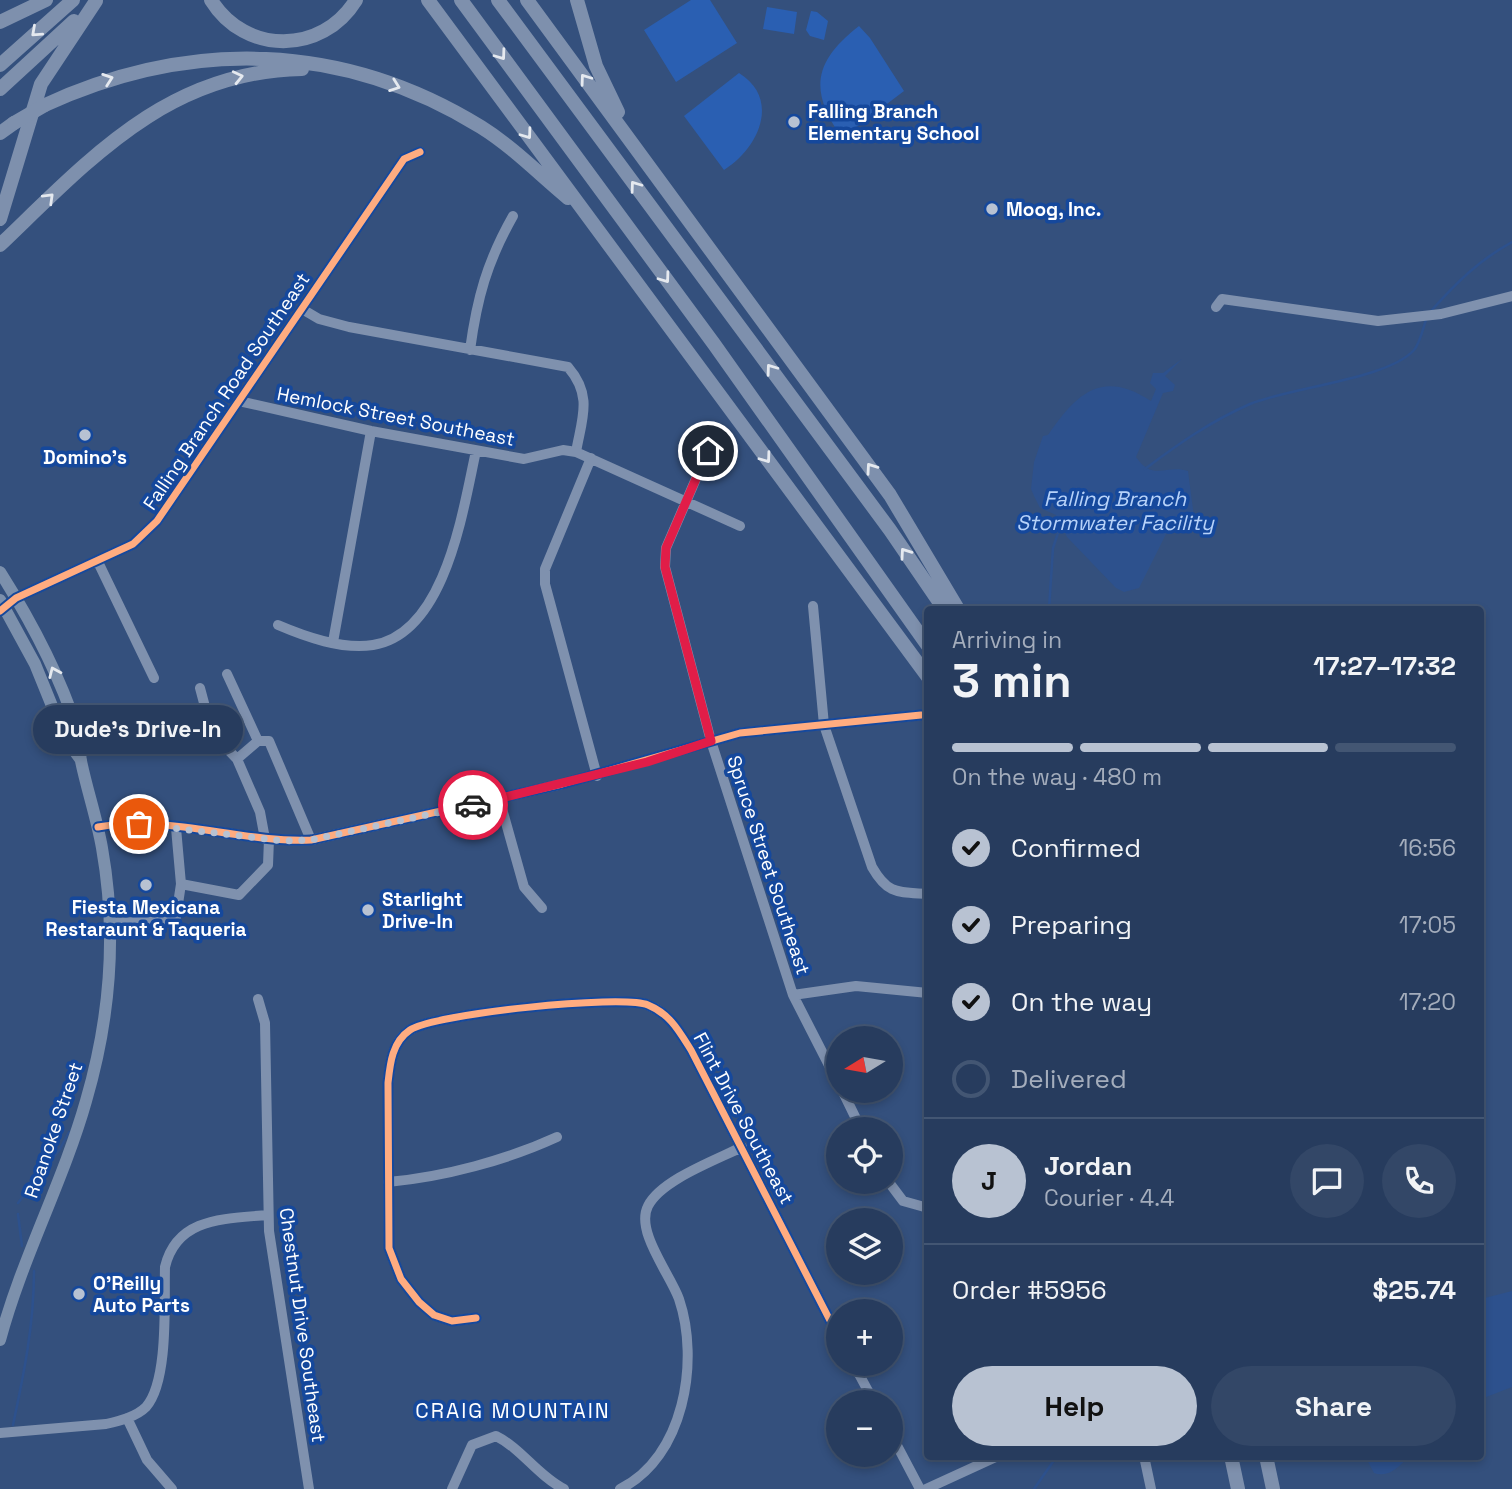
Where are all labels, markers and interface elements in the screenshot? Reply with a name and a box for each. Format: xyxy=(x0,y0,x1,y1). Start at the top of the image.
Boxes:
one-way arrow xyxy=(31,24,44,36)
one-way arrow xyxy=(493,47,506,60)
one-way arrow xyxy=(232,70,244,85)
one-way arrow xyxy=(101,73,113,87)
one-way arrow xyxy=(580,74,593,87)
one-way arrow xyxy=(388,78,401,92)
place label: Falling Branch Elementary School xyxy=(808,99,980,146)
marker: Falling Branch Elementary School xyxy=(786,114,802,130)
one-way arrow xyxy=(519,126,532,138)
one-way arrow xyxy=(631,181,644,194)
one-way arrow xyxy=(41,194,54,207)
place label: Moog, Inc. xyxy=(1006,197,1101,222)
marker: Moog, Inc. xyxy=(984,201,1000,217)
street label: Falling Branch Road Southeast xyxy=(137,268,315,515)
one-way arrow xyxy=(657,270,669,283)
one-way arrow xyxy=(766,364,779,377)
street label: Hemlock Street Southeast xyxy=(275,381,517,452)
pin xyxy=(678,421,738,481)
marker: Domino's xyxy=(77,427,93,443)
icon: home xyxy=(689,432,727,470)
place label: Domino's xyxy=(43,445,127,470)
one-way arrow xyxy=(758,450,771,463)
one-way arrow xyxy=(867,463,879,476)
water label: Falling Branch Stormwater Facility xyxy=(1016,485,1215,536)
one-way arrow xyxy=(901,548,914,560)
text: Arriving in xyxy=(952,625,1062,655)
text: 17:27–17:32 xyxy=(1313,649,1456,683)
text: 3 min xyxy=(952,652,1072,710)
one-way arrow xyxy=(48,667,62,680)
callout: Dude's Drive-In xyxy=(34,705,244,754)
text: Dude's Drive-In xyxy=(54,714,222,744)
street label: Spruce Street Southeast xyxy=(721,752,816,978)
text: On the way · 480 m xyxy=(952,762,1162,792)
courier xyxy=(438,770,508,840)
icon: car xyxy=(454,786,492,824)
pin xyxy=(109,794,169,854)
icon: bag xyxy=(120,805,158,843)
icon: check xyxy=(952,829,990,867)
text: Confirmed xyxy=(1011,831,1141,865)
text: 16:56 xyxy=(1399,833,1456,863)
marker: Fiesta Mexicana Restaraunt & Taqueria xyxy=(138,877,154,893)
place label: Starlight Drive-In xyxy=(382,887,463,934)
place label: Fiesta Mexicana Restaraunt & Taqueria xyxy=(45,895,247,942)
marker: Starlight Drive-In xyxy=(360,902,376,918)
icon: check xyxy=(952,906,990,944)
text: Preparing xyxy=(1011,908,1132,942)
text: 17:05 xyxy=(1399,910,1456,940)
icon: check xyxy=(952,983,990,1021)
text: On the way xyxy=(1011,985,1152,1019)
text: 17:20 xyxy=(1399,987,1456,1017)
north arrow xyxy=(826,1026,903,1102)
map controls xyxy=(826,1026,903,1467)
street label: Flint Drive Southeast xyxy=(688,1028,799,1208)
street label: Roanoke Street xyxy=(19,1059,88,1201)
text: Delivered xyxy=(1011,1062,1127,1096)
button: locate xyxy=(826,1117,903,1194)
button: chat xyxy=(1290,1144,1364,1218)
button: phone xyxy=(1382,1144,1456,1218)
text: Jordan xyxy=(1044,1149,1132,1183)
text: J xyxy=(981,1164,997,1198)
text: Courier · 4.4 xyxy=(1044,1183,1174,1213)
street label: Chestnut Drive Southeast xyxy=(274,1206,331,1444)
button: layers xyxy=(826,1208,903,1285)
place label: O'Reilly Auto Parts xyxy=(93,1271,190,1318)
text: Order #5956 xyxy=(952,1273,1107,1307)
text: $25.74 xyxy=(1373,1273,1456,1307)
marker: O'Reilly Auto Parts xyxy=(71,1286,87,1302)
button: + xyxy=(826,1299,903,1376)
button: Help xyxy=(952,1366,1197,1446)
button: Share xyxy=(1211,1366,1456,1446)
button: − xyxy=(826,1390,903,1467)
district label: CRAIG MOUNTAIN xyxy=(415,1397,611,1424)

